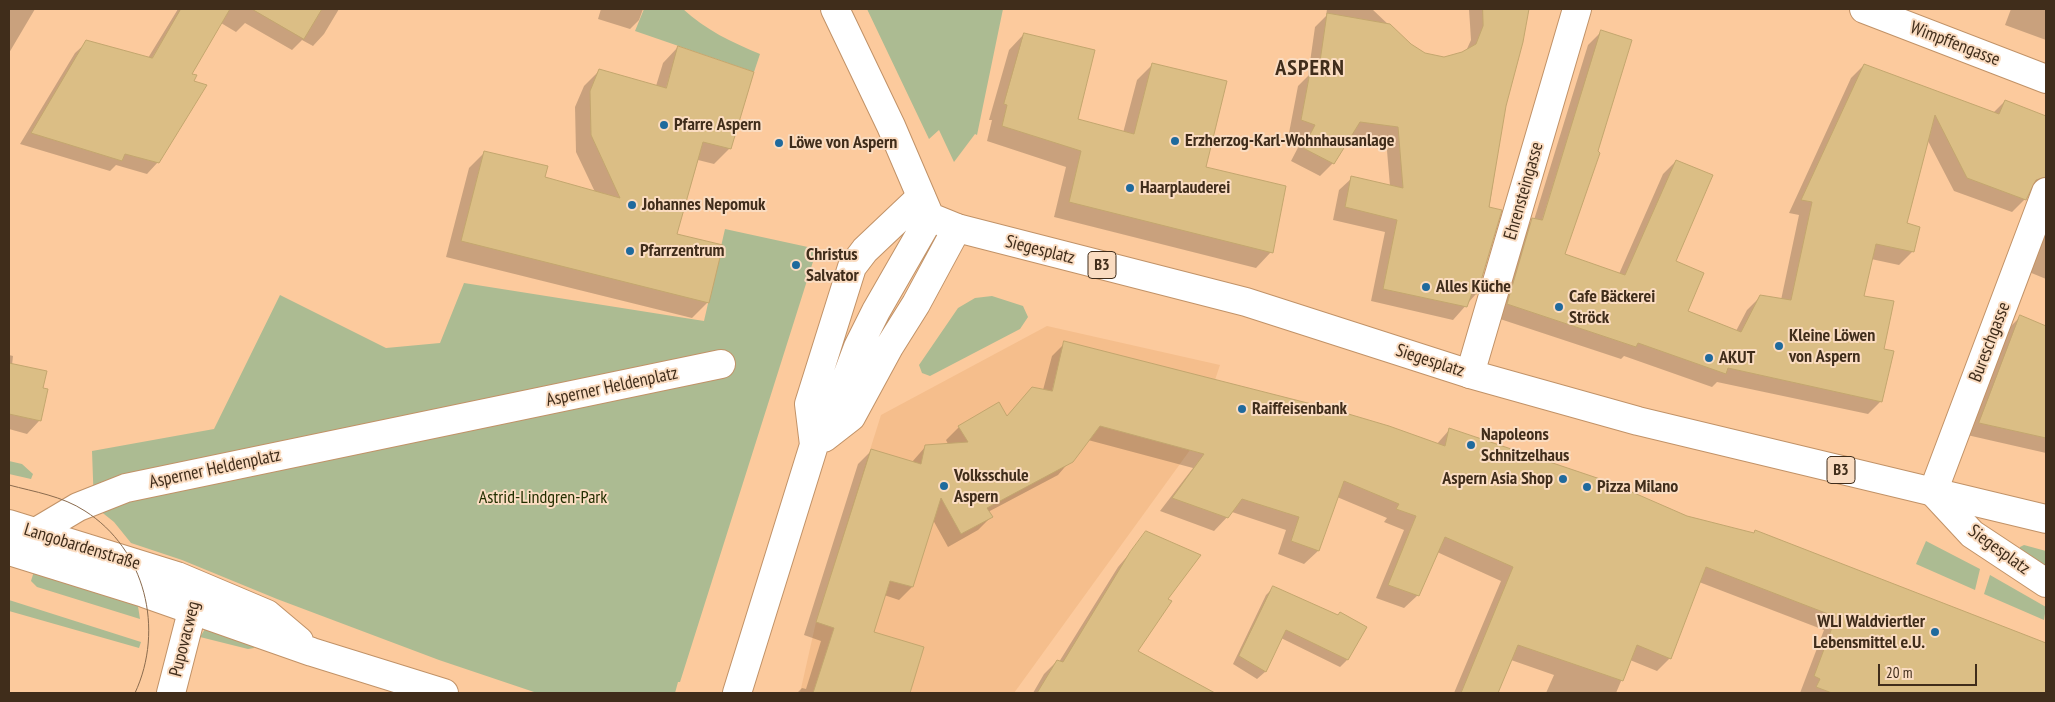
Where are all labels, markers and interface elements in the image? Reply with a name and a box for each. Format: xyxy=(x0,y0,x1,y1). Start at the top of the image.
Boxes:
street label: Wimpffengasse xyxy=(1907,17,2003,71)
district label: ASPERN xyxy=(1274,56,1346,82)
place label: Pfarre Aspern xyxy=(674,114,761,136)
marker: Pfarre Aspern xyxy=(658,119,670,131)
place label: Erzherzog-Karl-Wohnhausanlage xyxy=(1185,130,1394,152)
place label: Löwe von Aspern xyxy=(789,132,897,154)
marker: Erzherzog-Karl-Wohnhausanlage xyxy=(1169,135,1181,147)
marker: Löwe von Aspern xyxy=(773,137,785,149)
street label: Ehrensteingasse xyxy=(1500,140,1548,242)
place label: Haarplauderei xyxy=(1140,177,1230,199)
marker: Haarplauderei xyxy=(1124,182,1136,194)
place label: Johannes Nepomuk xyxy=(642,194,765,216)
marker: Johannes Nepomuk xyxy=(626,199,638,211)
street label: Siegesplatz xyxy=(1003,231,1077,269)
place label: Pfarrzentrum xyxy=(640,240,724,262)
place label: Christus Salvator xyxy=(806,244,859,286)
marker: Pfarrzentrum xyxy=(624,245,636,257)
road number: B3 xyxy=(1088,252,1116,278)
marker: Christus Salvator xyxy=(790,259,802,271)
place label: Alles Küche xyxy=(1436,276,1511,298)
marker: Alles Küche xyxy=(1420,281,1432,293)
place label: Cafe Bäckerei Ströck xyxy=(1569,286,1655,328)
street label: Bureschgasse xyxy=(1965,299,2015,385)
marker: Cafe Bäckerei Ströck xyxy=(1553,301,1565,313)
place label: Kleine Löwen von Aspern xyxy=(1789,325,1875,368)
street label: Siegesplatz xyxy=(1393,340,1467,382)
marker: Kleine Löwen von Aspern xyxy=(1773,340,1785,352)
place label: AKUT xyxy=(1719,347,1755,369)
marker: AKUT xyxy=(1703,352,1715,364)
street label: Asperner Heldenplatz xyxy=(544,363,680,411)
place label: Raiffeisenbank xyxy=(1252,398,1347,420)
marker: Raiffeisenbank xyxy=(1236,403,1248,415)
place label: Napoleons Schnitzelhaus xyxy=(1481,424,1569,466)
marker: Napoleons Schnitzelhaus xyxy=(1465,439,1477,451)
street label: Asperner Heldenplatz xyxy=(147,445,283,493)
road number: B3 xyxy=(1827,456,1855,484)
place label: Volksschule Aspern xyxy=(954,465,1029,508)
place label: Aspern Asia Shop xyxy=(1442,468,1553,490)
marker: Aspern Asia Shop xyxy=(1557,473,1569,485)
place label: Pizza Milano xyxy=(1597,476,1678,498)
marker: Volksschule Aspern xyxy=(938,480,950,492)
marker: Pizza Milano xyxy=(1581,481,1593,493)
park label: Astrid-Lindgren-Park xyxy=(479,487,607,509)
street label: Langobardenstraße xyxy=(21,519,143,575)
street label: Siegesplatz xyxy=(1964,520,2034,580)
street label: Pupovacweg xyxy=(165,599,205,679)
place label: WLI Waldviertler Lebensmittel e.U. xyxy=(1813,611,1925,654)
marker: WLI Waldviertler Lebensmittel e.U. xyxy=(1929,626,1941,638)
scale bar xyxy=(1880,654,1979,686)
text: 20 m xyxy=(1886,663,1912,682)

